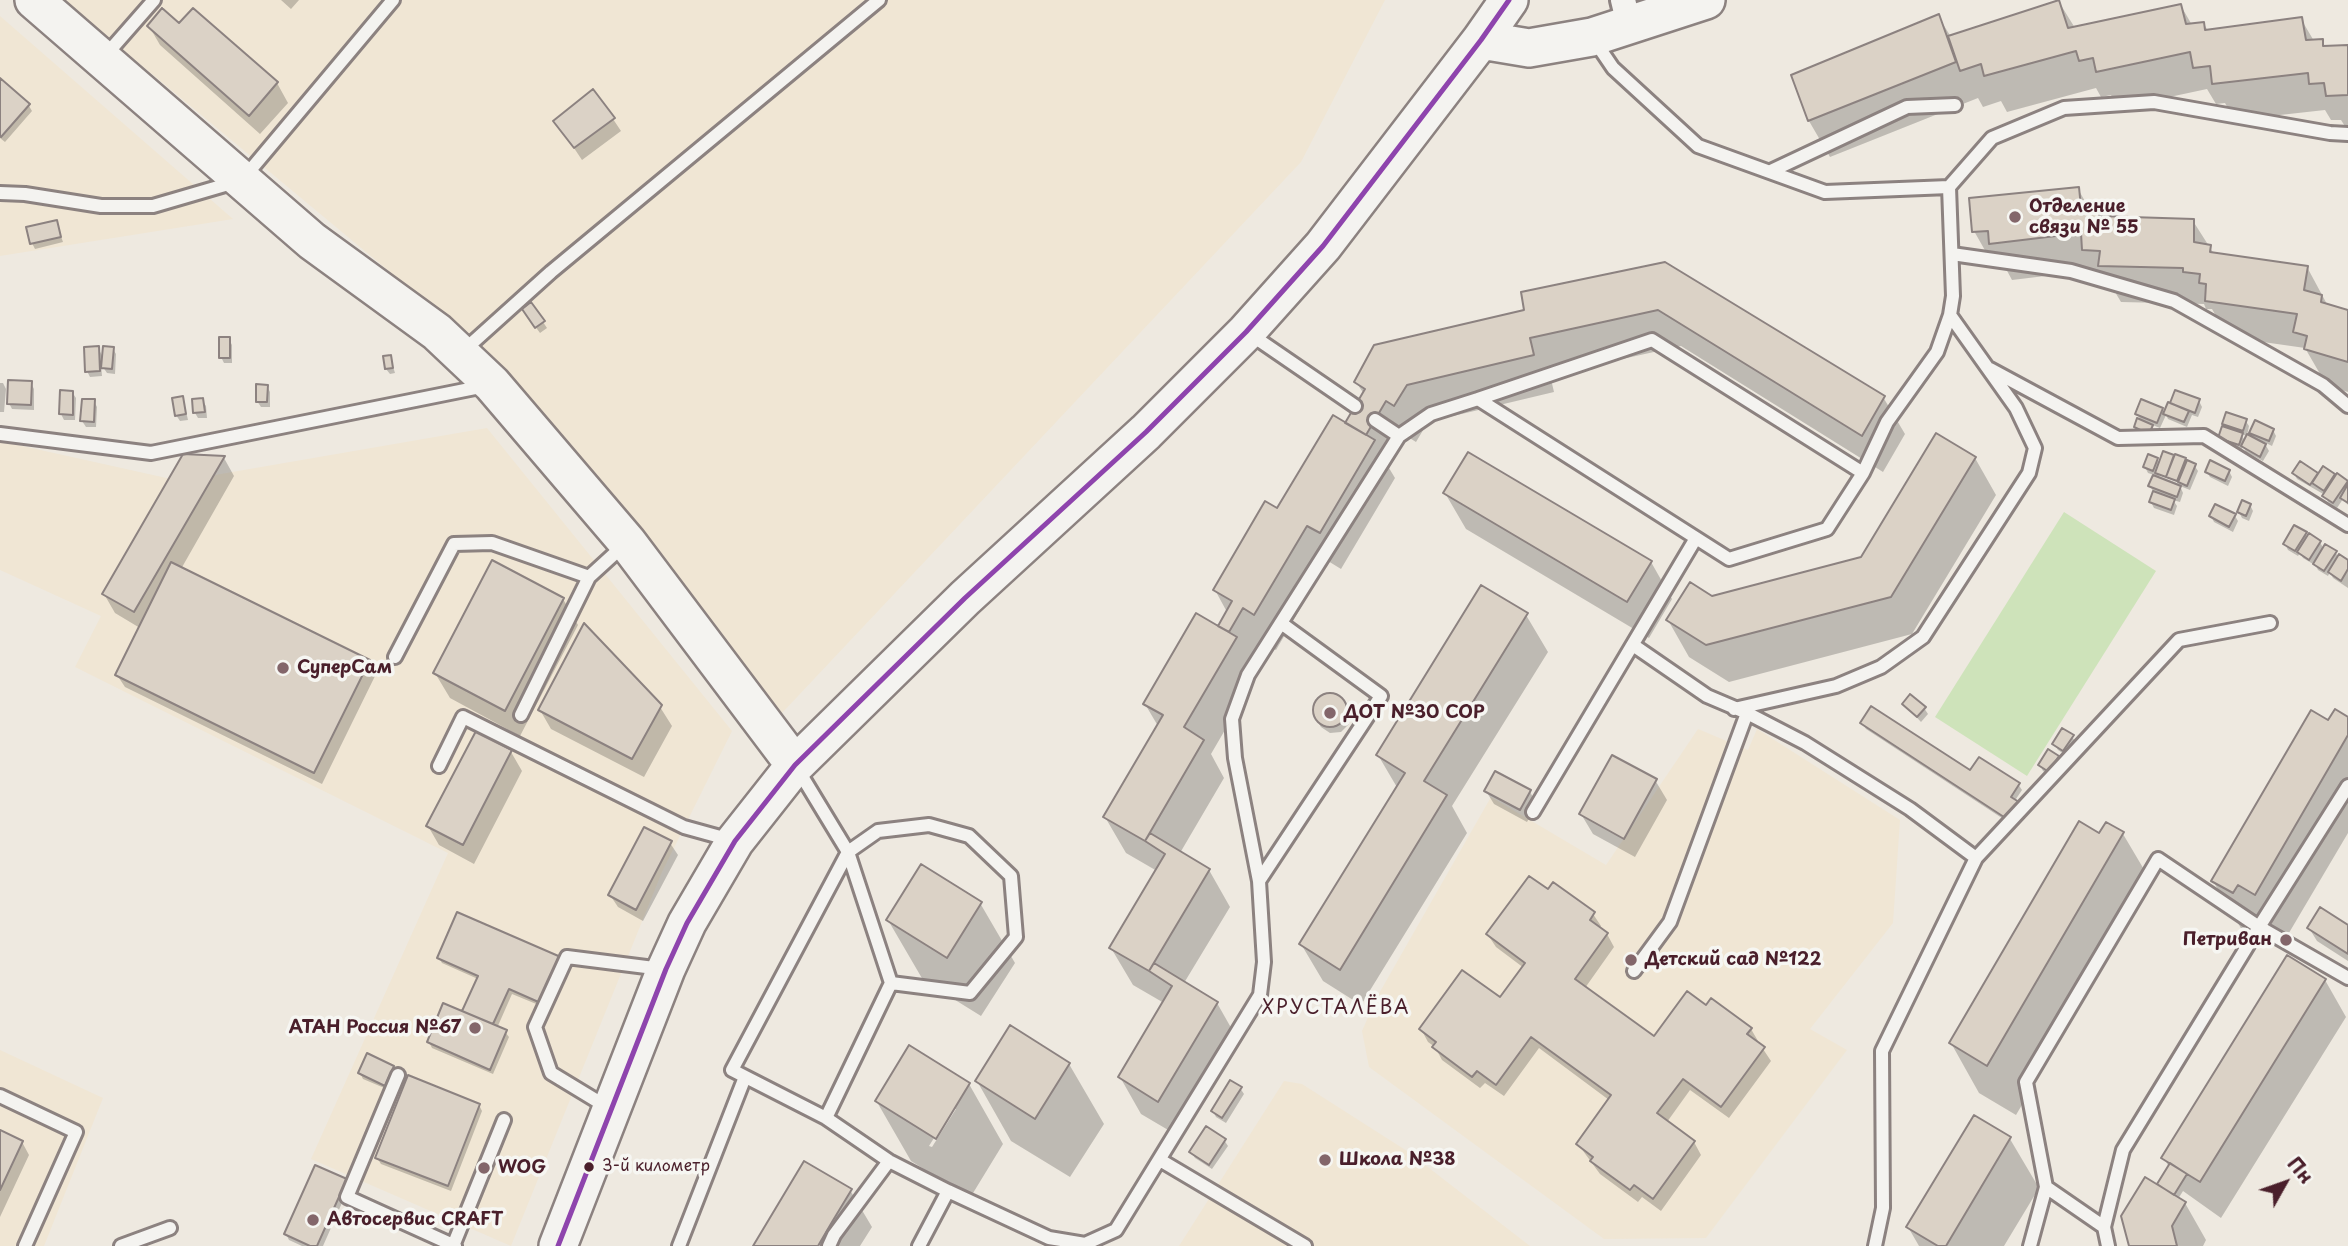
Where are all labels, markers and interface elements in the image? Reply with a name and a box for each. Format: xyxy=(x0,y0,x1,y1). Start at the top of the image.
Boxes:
place label: Отделение связи № 55 xyxy=(2029,196,2139,238)
marker: Отделение связи № 55 xyxy=(2007,209,2023,225)
place label: СуперСам xyxy=(297,657,392,679)
marker: СуперСам xyxy=(275,660,291,676)
place label: ДОТ №30 СОР xyxy=(1344,702,1485,724)
marker: ДОТ №30 СОР xyxy=(1322,705,1338,721)
place label: Петриван xyxy=(2183,929,2272,951)
marker: Петриван xyxy=(2278,932,2294,948)
place label: Детский сад №122 xyxy=(1645,949,1821,971)
marker: Детский сад №122 xyxy=(1623,952,1639,968)
district label: ХРУСТАЛЁВА xyxy=(1264,998,1408,1020)
place label: АТАН Россия №67 xyxy=(289,1017,461,1039)
marker: АТАН Россия №67 xyxy=(467,1020,483,1036)
north arrow xyxy=(2250,1148,2320,1218)
place label: Школа №38 xyxy=(1339,1149,1455,1171)
text: Пн xyxy=(2282,1150,2321,1189)
marker: Школа №38 xyxy=(1317,1152,1333,1168)
place label: WOG xyxy=(498,1157,546,1179)
place label: 3-й километр xyxy=(602,1157,710,1177)
marker: WOG xyxy=(476,1160,492,1176)
marker: 3-й километр xyxy=(582,1160,596,1174)
place label: Автосервис CRAFT xyxy=(327,1209,503,1231)
marker: Автосервис CRAFT xyxy=(305,1212,321,1228)

